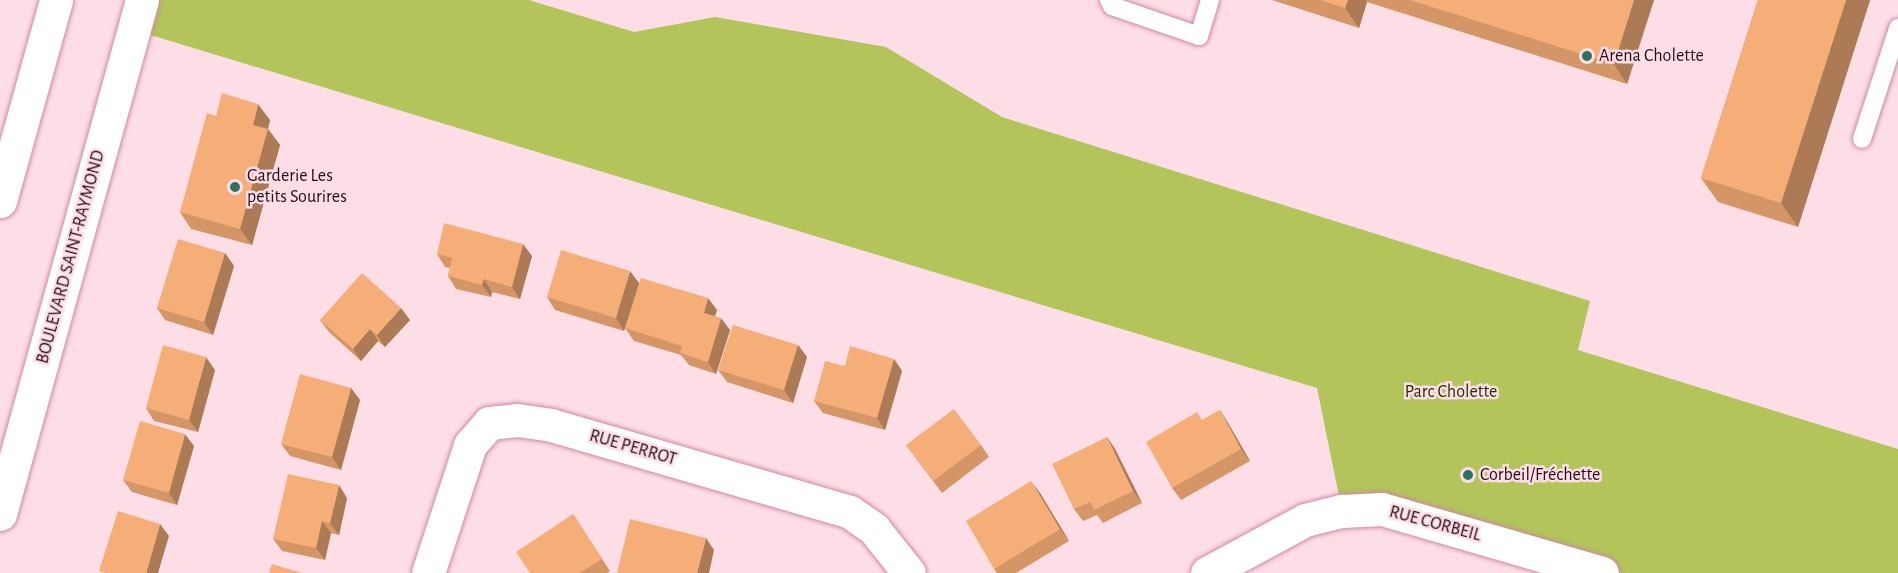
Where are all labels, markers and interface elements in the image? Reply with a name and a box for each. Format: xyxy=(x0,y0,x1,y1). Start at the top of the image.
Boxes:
place label: Arena Cholette xyxy=(1599,45,1704,67)
marker: Arena Cholette xyxy=(1580,49,1594,63)
street label: BOULEVARD SAINT-RAYMOND xyxy=(32,148,110,366)
place label: Garderie Les petits Sourires xyxy=(247,166,347,208)
marker: Garderie Les petits Sourires xyxy=(228,180,242,194)
park label: Parc Cholette xyxy=(1405,381,1497,403)
street label: RUE PERROT xyxy=(587,425,679,471)
place label: Corbeil/Fréchette xyxy=(1480,464,1600,486)
marker: Corbeil/Fréchette xyxy=(1461,468,1475,482)
street label: RUE CORBEIL xyxy=(1387,501,1483,547)

